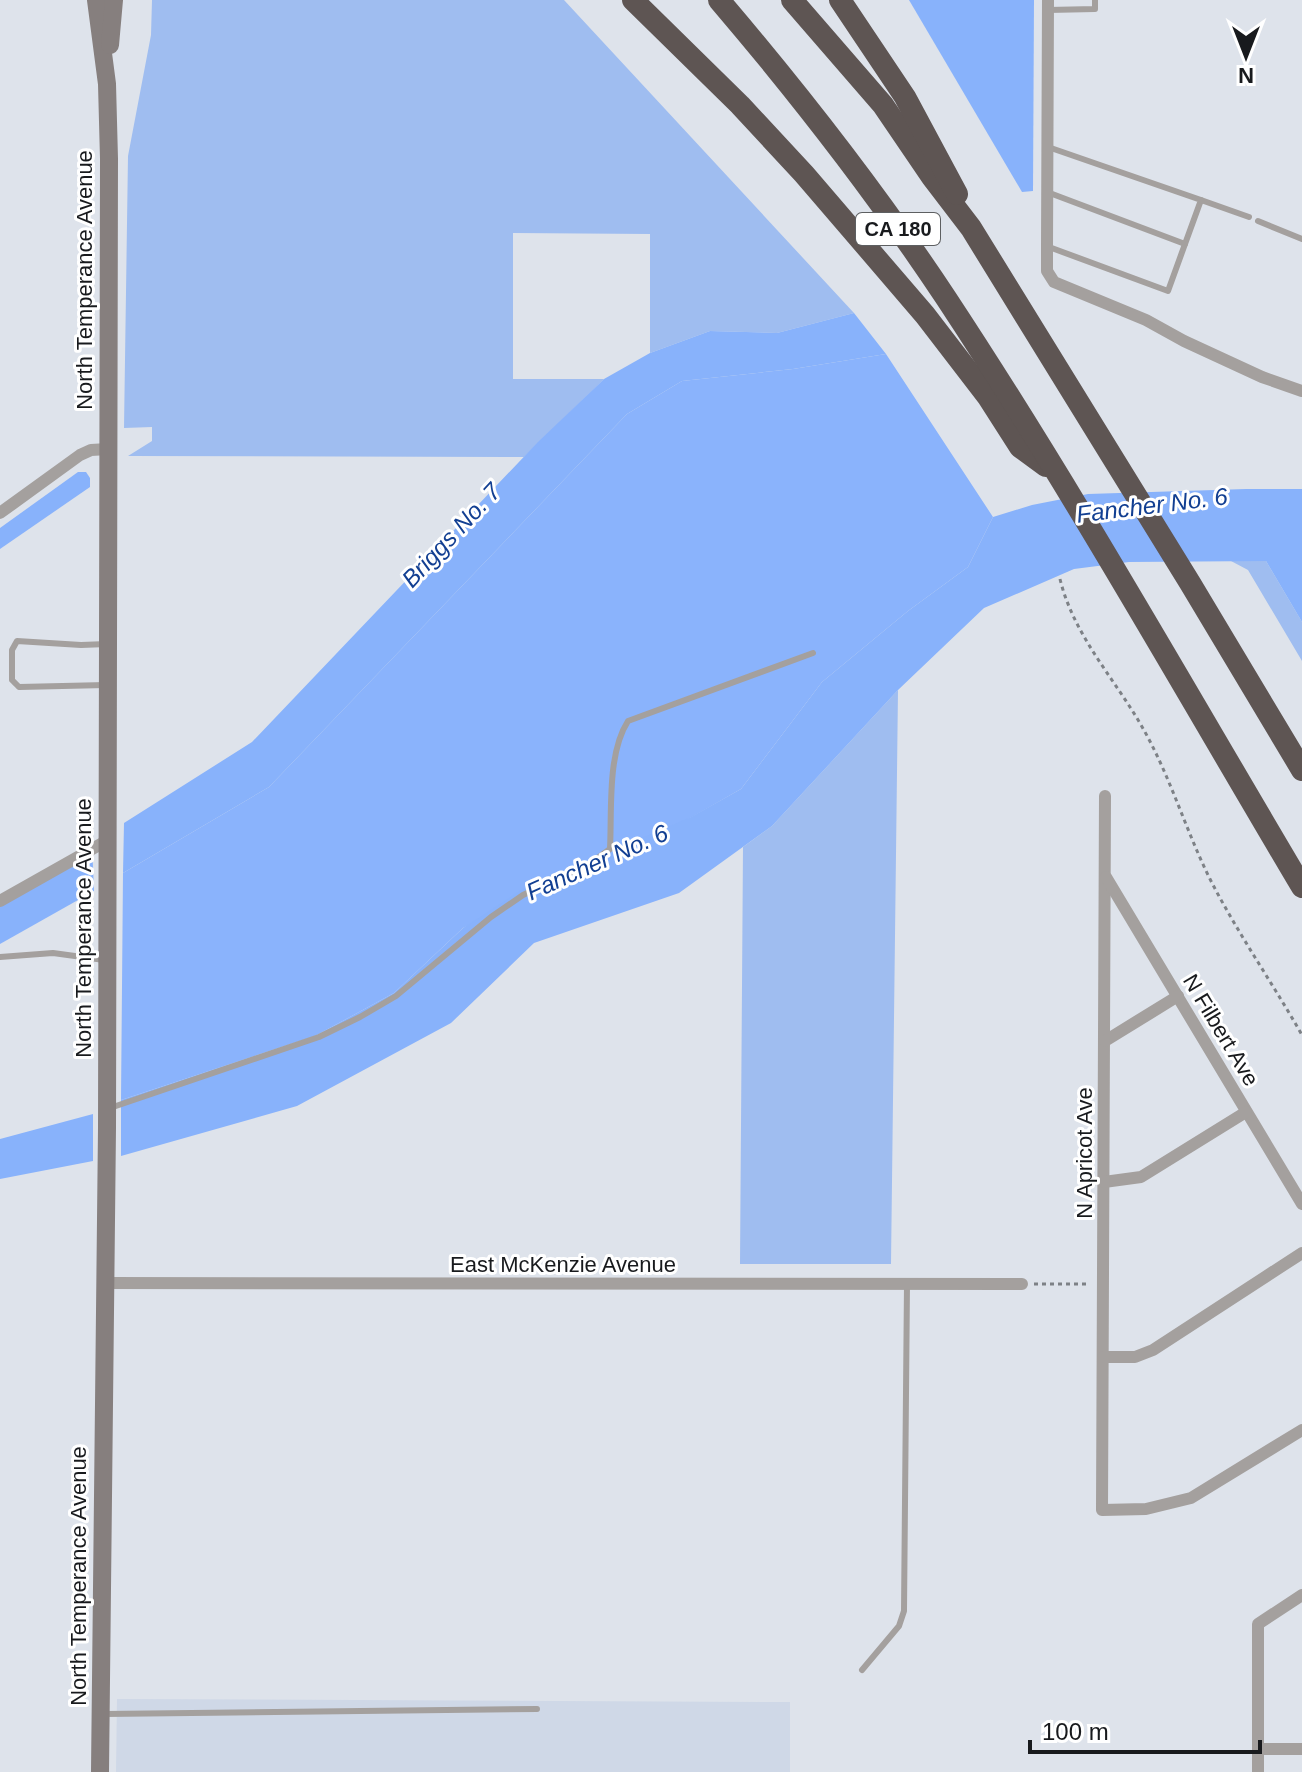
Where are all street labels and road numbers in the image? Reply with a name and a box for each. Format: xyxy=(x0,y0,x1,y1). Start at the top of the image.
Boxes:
street label: North Temperance Avenue xyxy=(72,150,97,410)
road number: CA 180 xyxy=(856,213,940,245)
street label: North Temperance Avenue xyxy=(71,798,96,1058)
street label: N Filbert Ave xyxy=(1178,970,1264,1090)
street label: N Apricot Ave xyxy=(1072,1087,1097,1219)
street label: East McKenzie Avenue xyxy=(450,1252,676,1277)
street label: North Temperance Avenue xyxy=(66,1446,91,1706)

